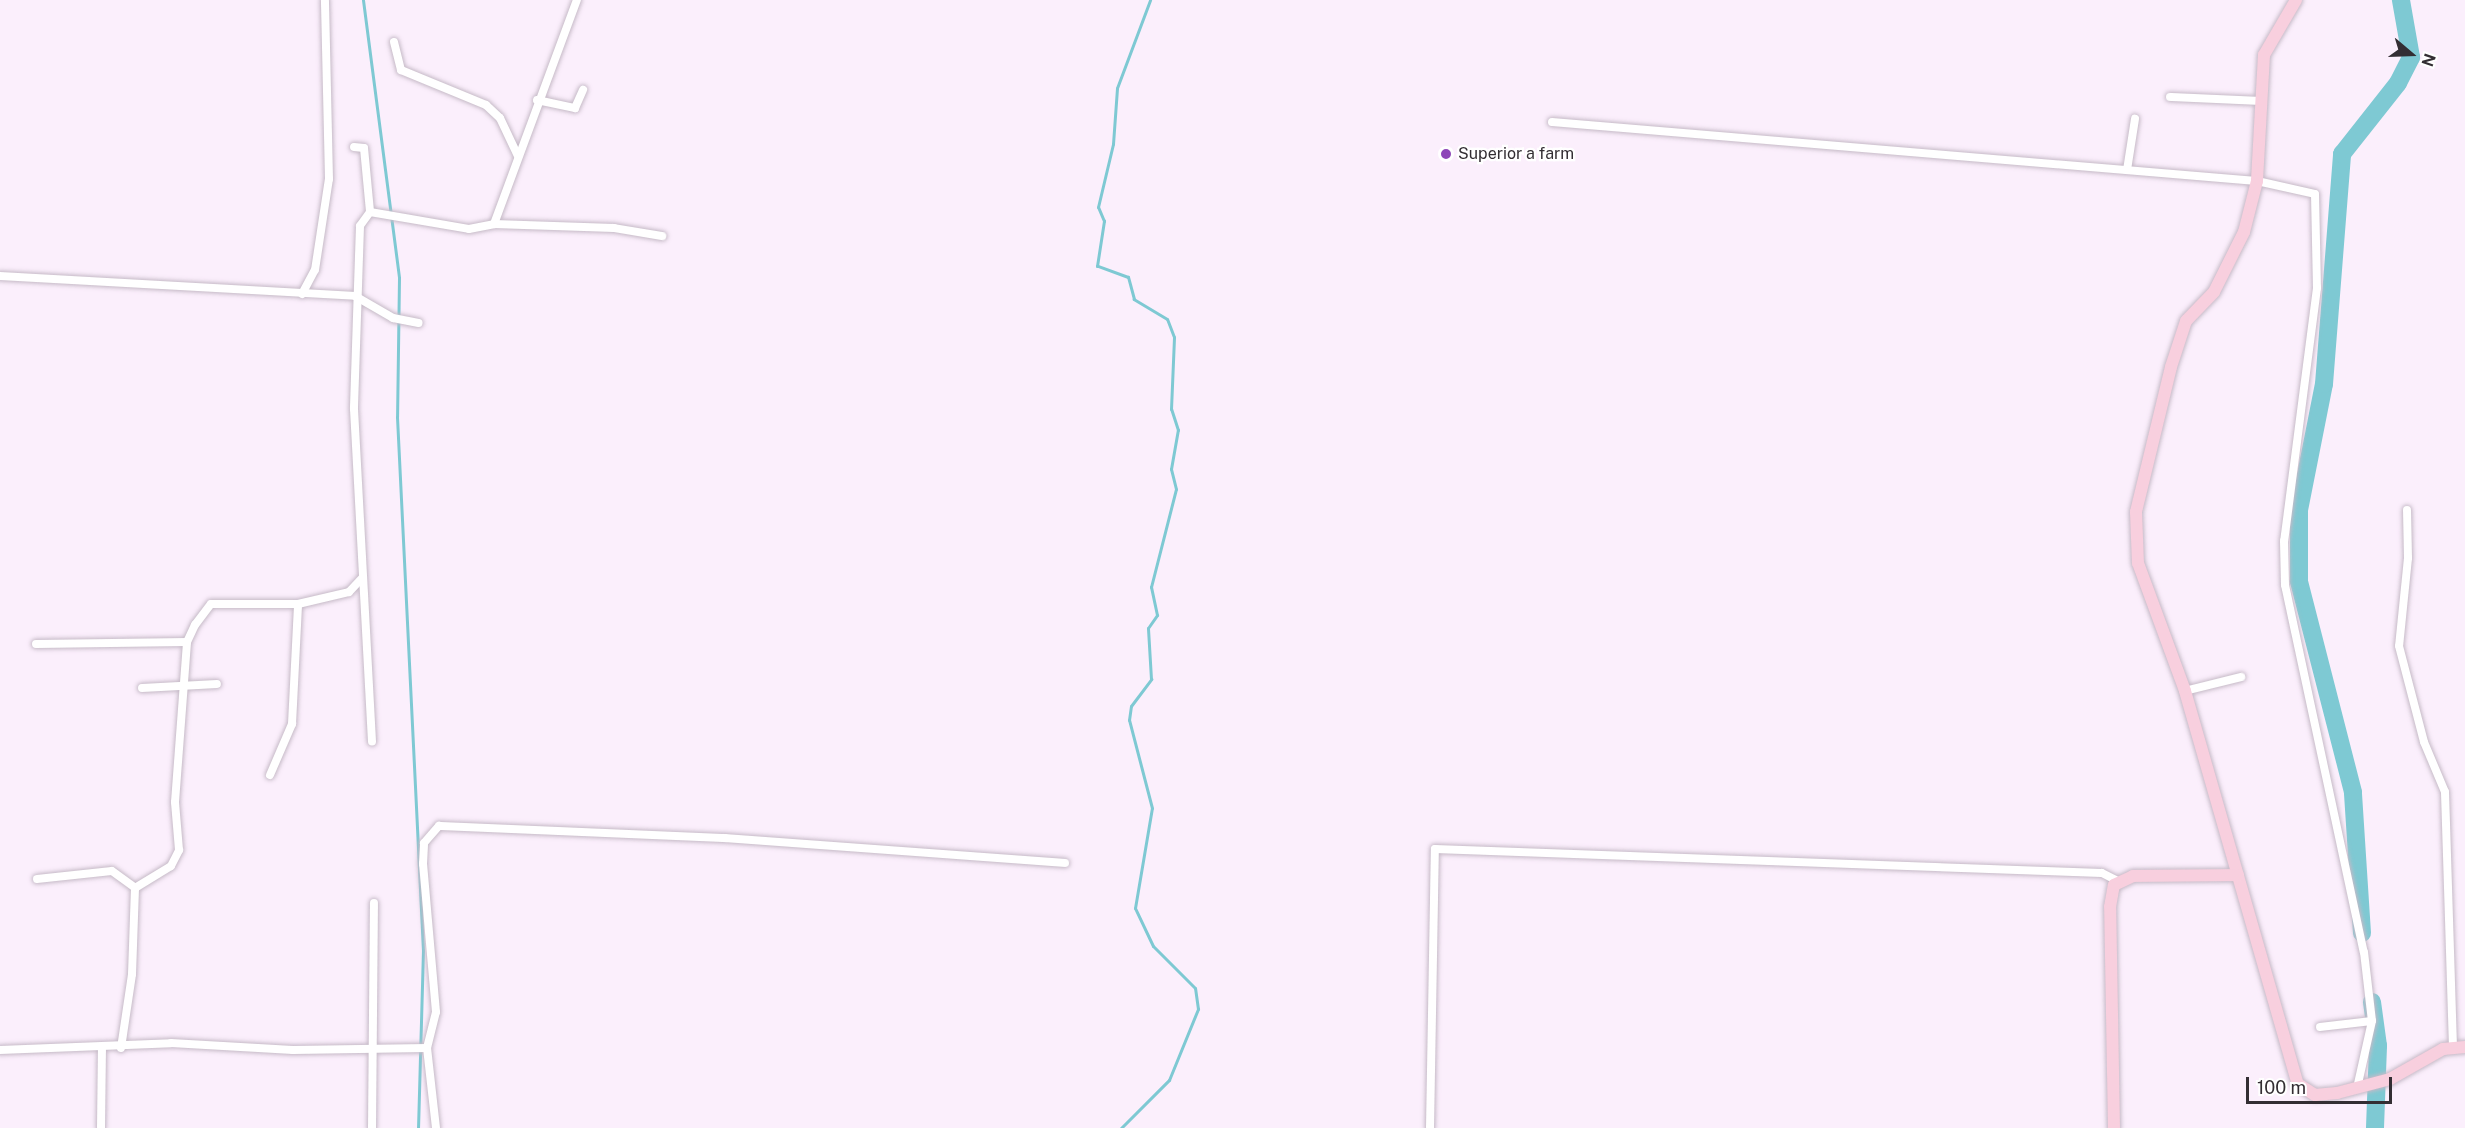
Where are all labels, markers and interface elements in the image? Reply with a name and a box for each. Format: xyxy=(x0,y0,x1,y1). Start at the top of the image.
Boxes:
north arrow xyxy=(2381,24,2441,84)
text: N xyxy=(2417,51,2440,69)
place label: Superior a farm xyxy=(1458,144,1574,164)
marker: Superior a farm xyxy=(1439,147,1453,161)
scale bar xyxy=(2249,1065,2394,1103)
text: 100 m xyxy=(2257,1077,2306,1098)

